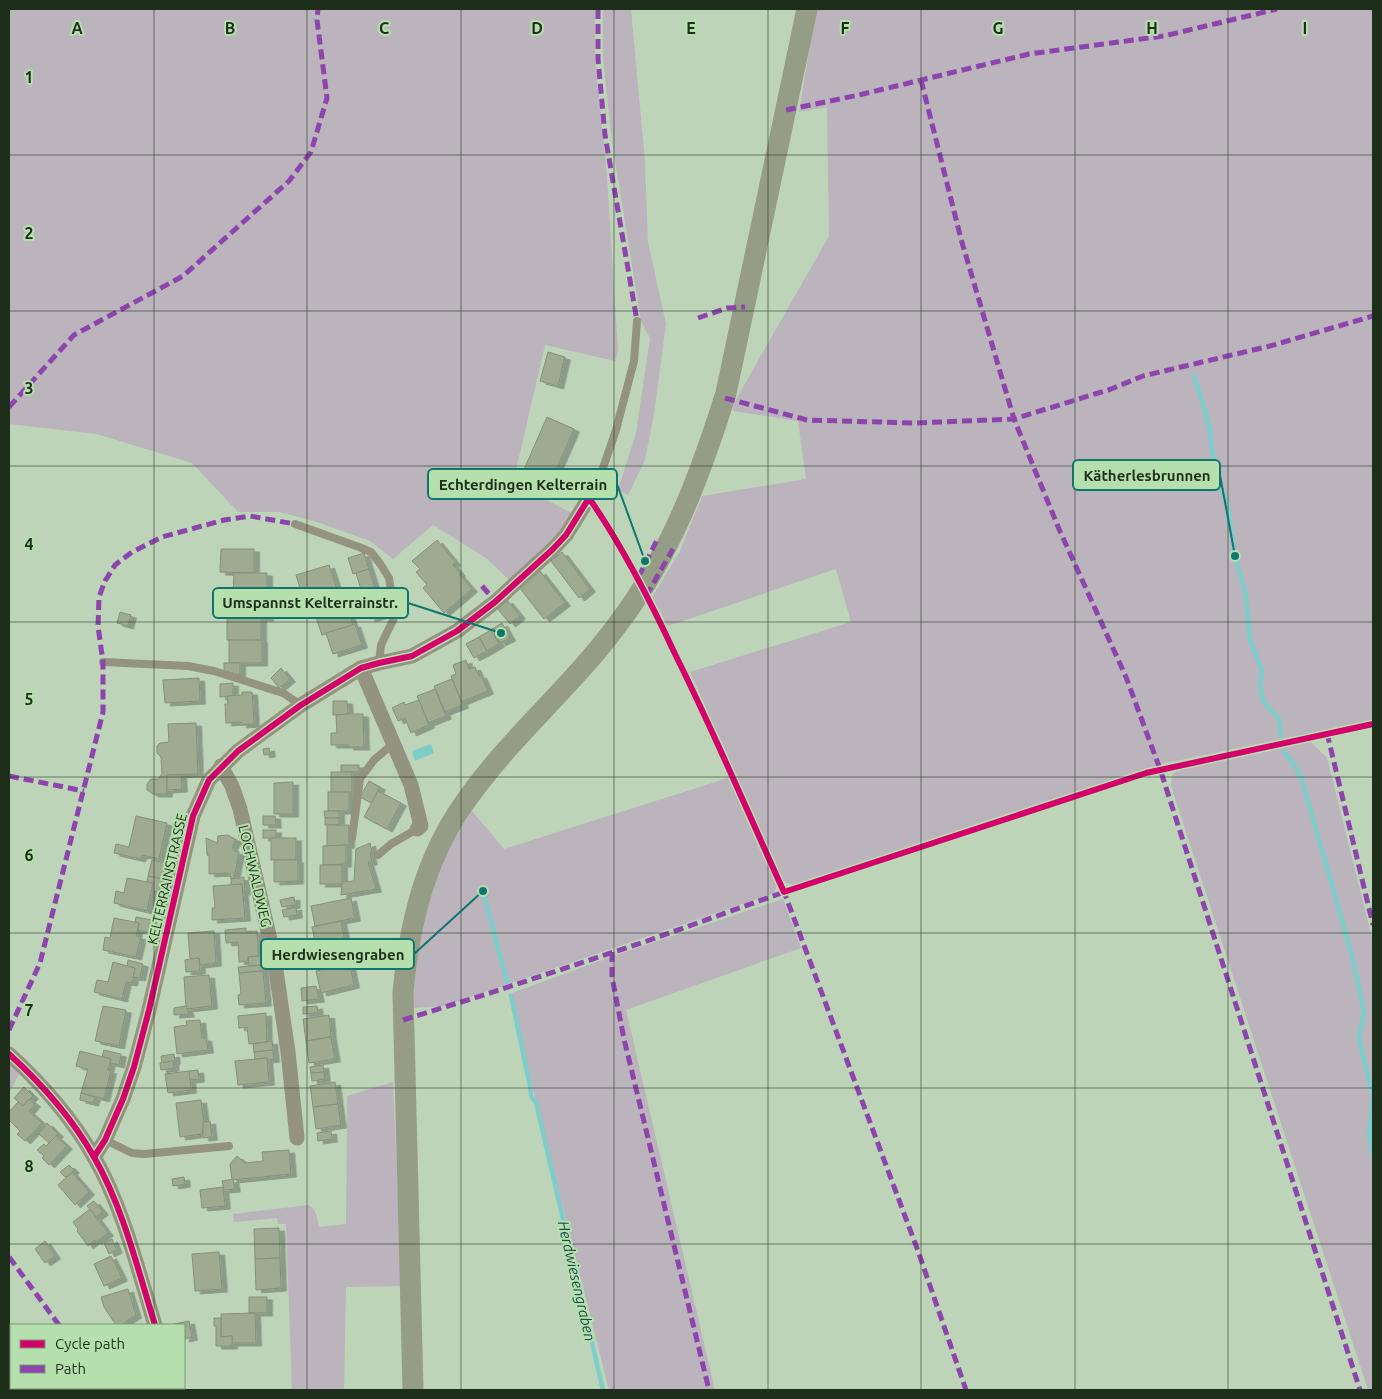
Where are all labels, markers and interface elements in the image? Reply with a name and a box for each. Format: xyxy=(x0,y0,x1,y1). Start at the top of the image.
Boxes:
text: A xyxy=(71,19,83,37)
text: B xyxy=(225,19,235,37)
text: C xyxy=(379,19,389,37)
text: D xyxy=(531,19,543,37)
text: E xyxy=(686,19,696,37)
text: F xyxy=(841,19,850,37)
text: G xyxy=(992,19,1004,37)
text: H xyxy=(1146,19,1158,37)
text: I xyxy=(1303,19,1307,37)
text: 1 xyxy=(24,68,34,86)
text: 2 xyxy=(24,224,34,242)
text: 3 xyxy=(24,379,34,397)
callout: Kätherlesbrunnen xyxy=(1073,460,1220,490)
text: Kätherlesbrunnen xyxy=(1083,467,1211,484)
callout: Echterdingen Kelterrain xyxy=(428,469,617,499)
text: Echterdingen Kelterrain xyxy=(439,476,607,493)
text: 4 xyxy=(24,535,34,553)
callout: Umspannst Kelterrainstr. xyxy=(213,588,408,618)
text: Umspannst Kelterrainstr. xyxy=(222,594,398,611)
text: 5 xyxy=(24,690,34,708)
street label: KELTERRAINSTRASSE xyxy=(144,812,190,946)
street label: LOCHWALDWEG xyxy=(235,823,275,929)
text: 6 xyxy=(24,846,34,864)
callout: Herdwiesengraben xyxy=(261,939,414,969)
text: Herdwiesengraben xyxy=(271,946,405,963)
text: 7 xyxy=(24,1001,34,1019)
text: 8 xyxy=(24,1157,34,1175)
water label: Herdwiesengraben xyxy=(555,1219,599,1343)
legend xyxy=(10,1324,185,1389)
text: Cycle path xyxy=(55,1335,125,1352)
text: Path xyxy=(55,1360,86,1377)

